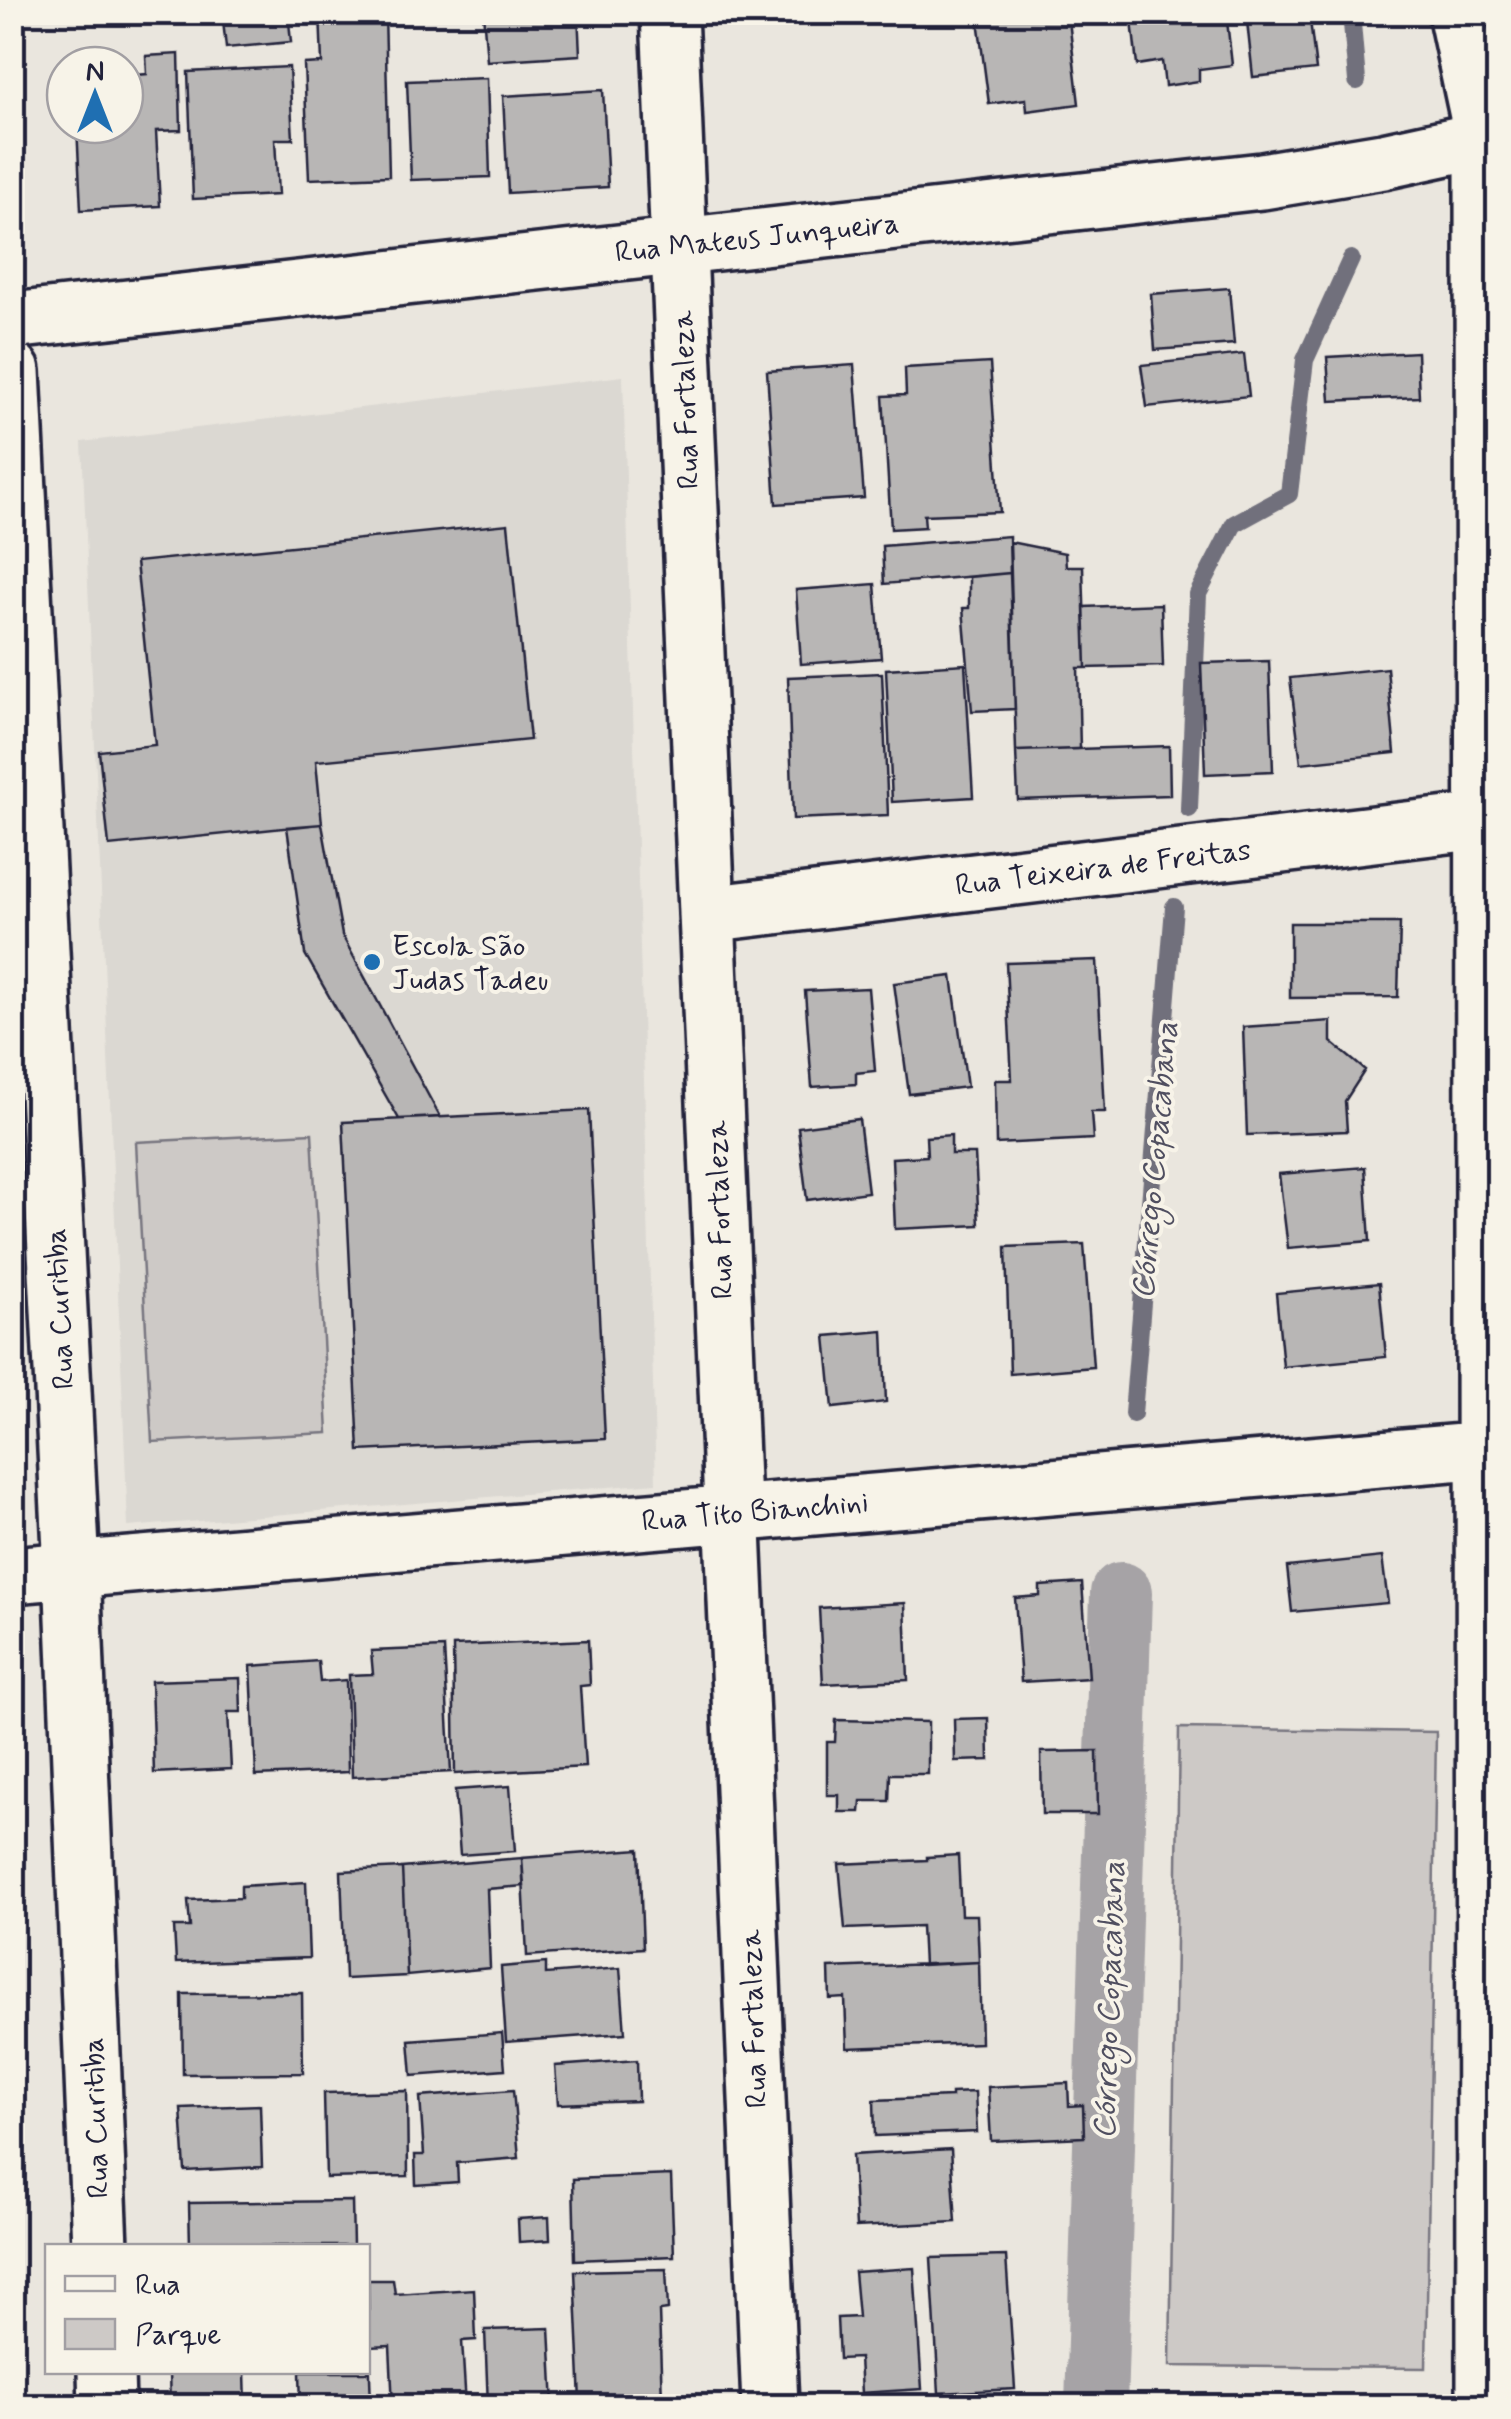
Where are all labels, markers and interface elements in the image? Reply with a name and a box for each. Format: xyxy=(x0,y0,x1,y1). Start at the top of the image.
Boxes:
north arrow xyxy=(45,45,145,145)
text: N xyxy=(86,54,104,91)
street label: Rua Mateus Junqueira xyxy=(613,204,901,273)
street label: Rua Fortaleza xyxy=(664,309,709,490)
street label: Rua Teixeira de Freitas xyxy=(953,831,1253,906)
place label: Escola São Judas Tadeu xyxy=(392,927,548,1000)
marker: Escola São Judas Tadeu xyxy=(361,951,383,973)
water label: Córrego Copacabana xyxy=(1123,1020,1192,1301)
street label: Rua Fortaleza xyxy=(698,1119,743,1300)
street label: Rua Curitiba xyxy=(37,1227,84,1390)
street label: Rua Tito Bianchini xyxy=(640,1483,870,1542)
water label: Córrego Copacabana xyxy=(1084,1860,1139,2140)
street label: Rua Fortaleza xyxy=(732,1928,777,2109)
street label: Rua Curitiba xyxy=(74,2037,119,2199)
legend xyxy=(45,2244,370,2374)
text: Rua xyxy=(135,2266,181,2305)
text: Parque xyxy=(135,2316,221,2355)

